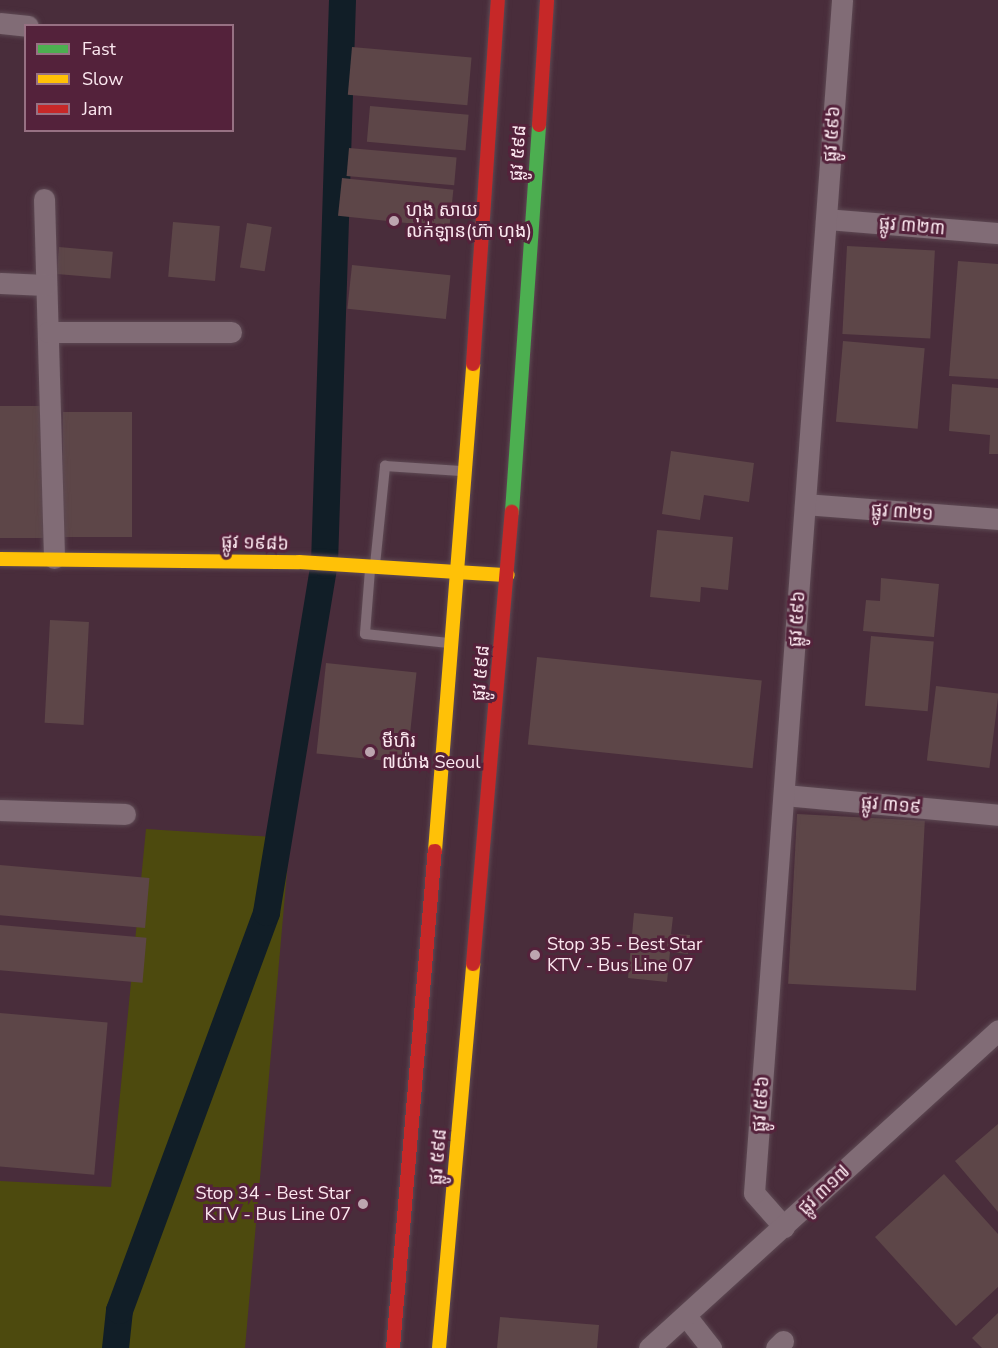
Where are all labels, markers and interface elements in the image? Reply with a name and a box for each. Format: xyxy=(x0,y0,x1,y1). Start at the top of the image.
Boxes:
legend xyxy=(24,24,234,132)
text: Fast xyxy=(82,37,116,61)
text: Slow xyxy=(82,67,123,91)
text: Jam xyxy=(82,97,113,121)
street label: ផ្លូវ ៥៩៦ xyxy=(819,105,845,163)
street label: ផ្លូវ ៥៩៨ xyxy=(505,124,531,182)
place label: ហុង សាយ លក់ឡាន(ហ៊ា ហុង) xyxy=(406,200,532,242)
street label: ផ្លូវ ៣២៣ xyxy=(878,212,946,240)
marker: ហុង សាយ លក់ឡាន(ហ៊ា ហុង) xyxy=(387,214,401,228)
street label: ផ្លូវ ៣២១ xyxy=(870,499,934,525)
street label: ផ្លូវ ១៩៨៦ xyxy=(221,531,289,555)
street label: ផ្លូវ ៥៩៦ xyxy=(784,590,810,648)
street label: ផ្លូវ ៥៩៨ xyxy=(468,644,494,702)
place label: មីហិរ ៧យ៉ាង Seoul xyxy=(382,731,481,774)
marker: មីហិរ ៧យ៉ាង Seoul xyxy=(363,745,377,759)
street label: ផ្លូវ ៣១៩ xyxy=(860,792,922,818)
place label: Stop 35 - Best Star KTV - Bus Line 07 xyxy=(547,934,702,976)
marker: Stop 35 - Best Star KTV - Bus Line 07 xyxy=(528,948,542,962)
street label: ផ្លូវ ៥៩៦ xyxy=(748,1075,774,1133)
street label: ផ្លូវ ៥៩៨ xyxy=(425,1128,451,1186)
street label: ផ្លូវ ៣១៧ xyxy=(794,1161,854,1219)
place label: Stop 34 - Best Star KTV - Bus Line 07 xyxy=(196,1183,351,1226)
marker: Stop 34 - Best Star KTV - Bus Line 07 xyxy=(356,1197,370,1211)

